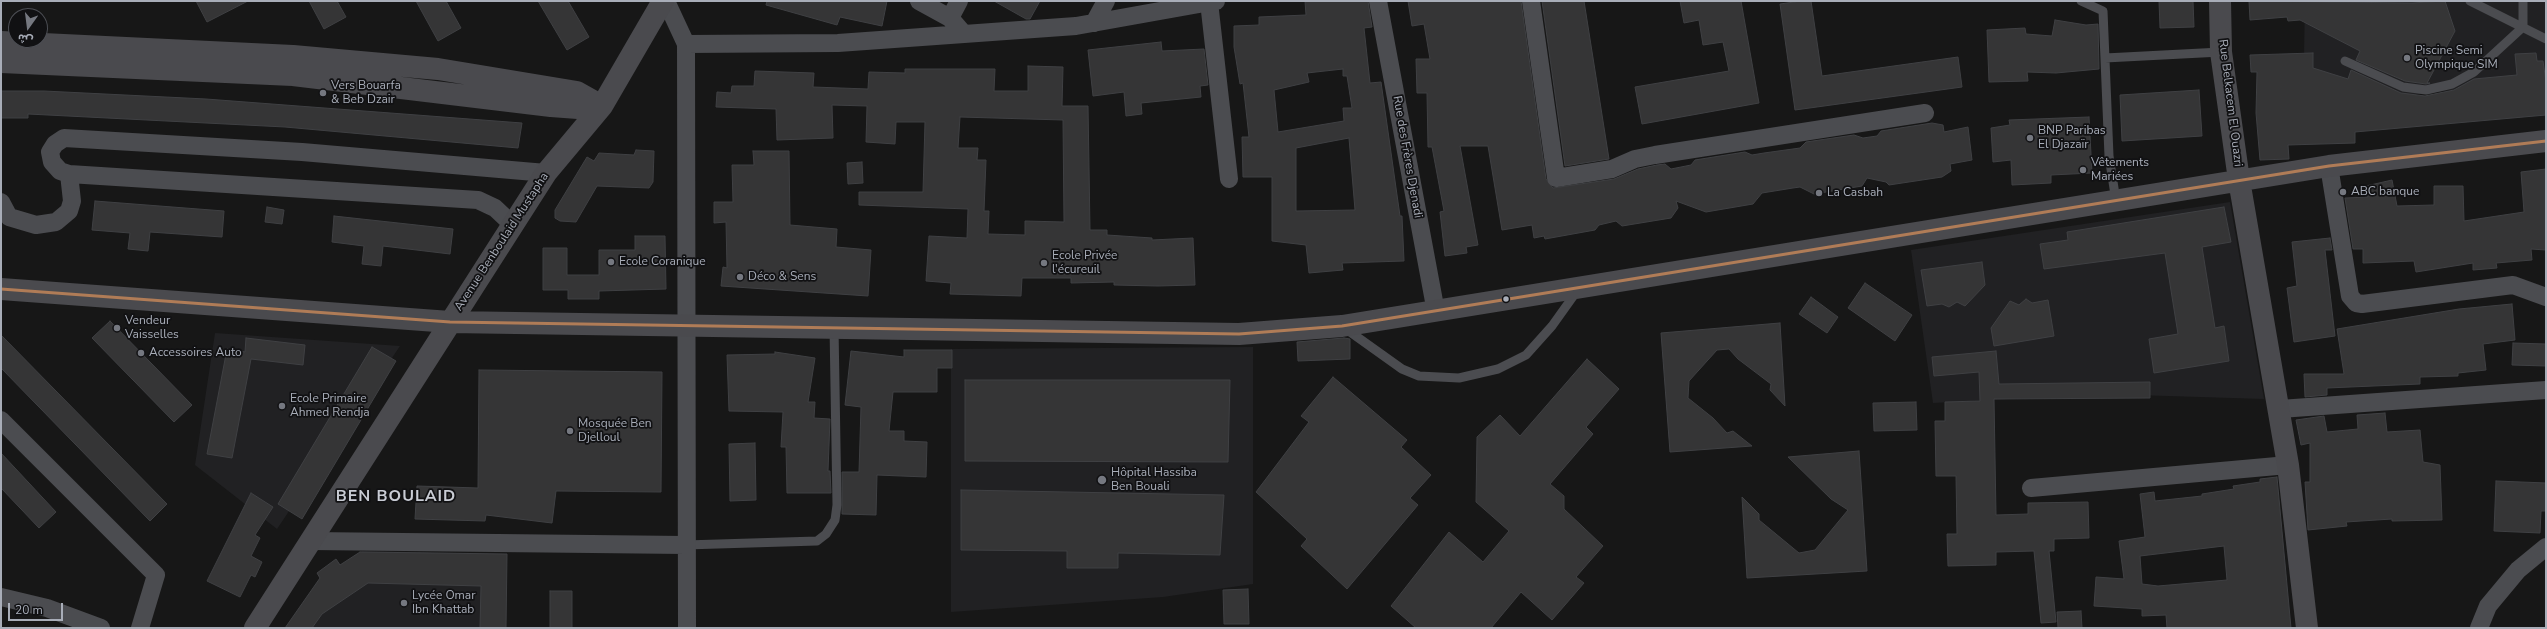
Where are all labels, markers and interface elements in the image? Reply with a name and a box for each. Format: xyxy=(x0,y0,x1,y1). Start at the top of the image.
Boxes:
north arrow xyxy=(8,8,48,48)
text: ش xyxy=(16,30,34,48)
street label: Rue Belkacem El Ouazri xyxy=(2215,38,2245,168)
place label: Piscine Semi Olympique SIM xyxy=(2415,44,2498,72)
marker: Piscine Semi Olympique SIM xyxy=(2402,53,2412,63)
place label: Vers Bouarfa & Beb Dzair xyxy=(331,79,401,107)
marker: Vers Bouarfa & Beb Dzair xyxy=(318,88,328,98)
street label: Rue des Frères Djenadi xyxy=(1389,95,1425,219)
place label: BNP Paribas El Djazaïr xyxy=(2038,124,2106,152)
marker: BNP Paribas El Djazaïr xyxy=(2025,133,2035,143)
place label: Vêtements Mariées xyxy=(2091,156,2149,184)
marker: Vêtements Mariées xyxy=(2078,165,2088,175)
street label: Avenue Benboulaid Mustapha xyxy=(452,170,552,314)
place label: ABC banque xyxy=(2351,185,2419,199)
place label: La Casbah xyxy=(1827,186,1883,200)
marker: ABC banque xyxy=(2338,187,2348,197)
marker: La Casbah xyxy=(1814,188,1824,198)
place label: Ecole Privée l'écureuil xyxy=(1052,249,1117,277)
place label: Ecole Coranique xyxy=(619,255,706,269)
marker: Ecole Coranique xyxy=(606,257,616,267)
marker: Ecole Privée l'écureuil xyxy=(1039,258,1049,268)
place label: Déco & Sens xyxy=(748,270,816,284)
marker: Déco & Sens xyxy=(735,272,745,282)
unlabelled marker xyxy=(1501,294,1511,304)
place label: Vendeur Vaisselles xyxy=(125,314,179,342)
marker: Vendeur Vaisselles xyxy=(112,323,122,333)
place label: Accessoires Auto xyxy=(149,346,242,360)
marker: Accessoires Auto xyxy=(136,348,146,358)
place label: Ecole Primaire Ahmed Rendja xyxy=(290,392,370,420)
marker: Ecole Primaire Ahmed Rendja xyxy=(277,401,287,411)
place label: Mosquée Ben Djelloul xyxy=(578,417,652,445)
marker: Mosquée Ben Djelloul xyxy=(565,426,575,436)
place label: Hôpital Hassiba Ben Bouali xyxy=(1111,466,1197,494)
marker: Hôpital Hassiba Ben Bouali xyxy=(1096,474,1108,486)
district label: BEN BOULAID xyxy=(336,487,456,507)
place label: Lycée Omar Ibn Khattab xyxy=(412,589,476,617)
scale bar xyxy=(10,595,65,621)
marker: Lycée Omar Ibn Khattab xyxy=(399,598,409,608)
text: 20 m xyxy=(15,602,43,618)

